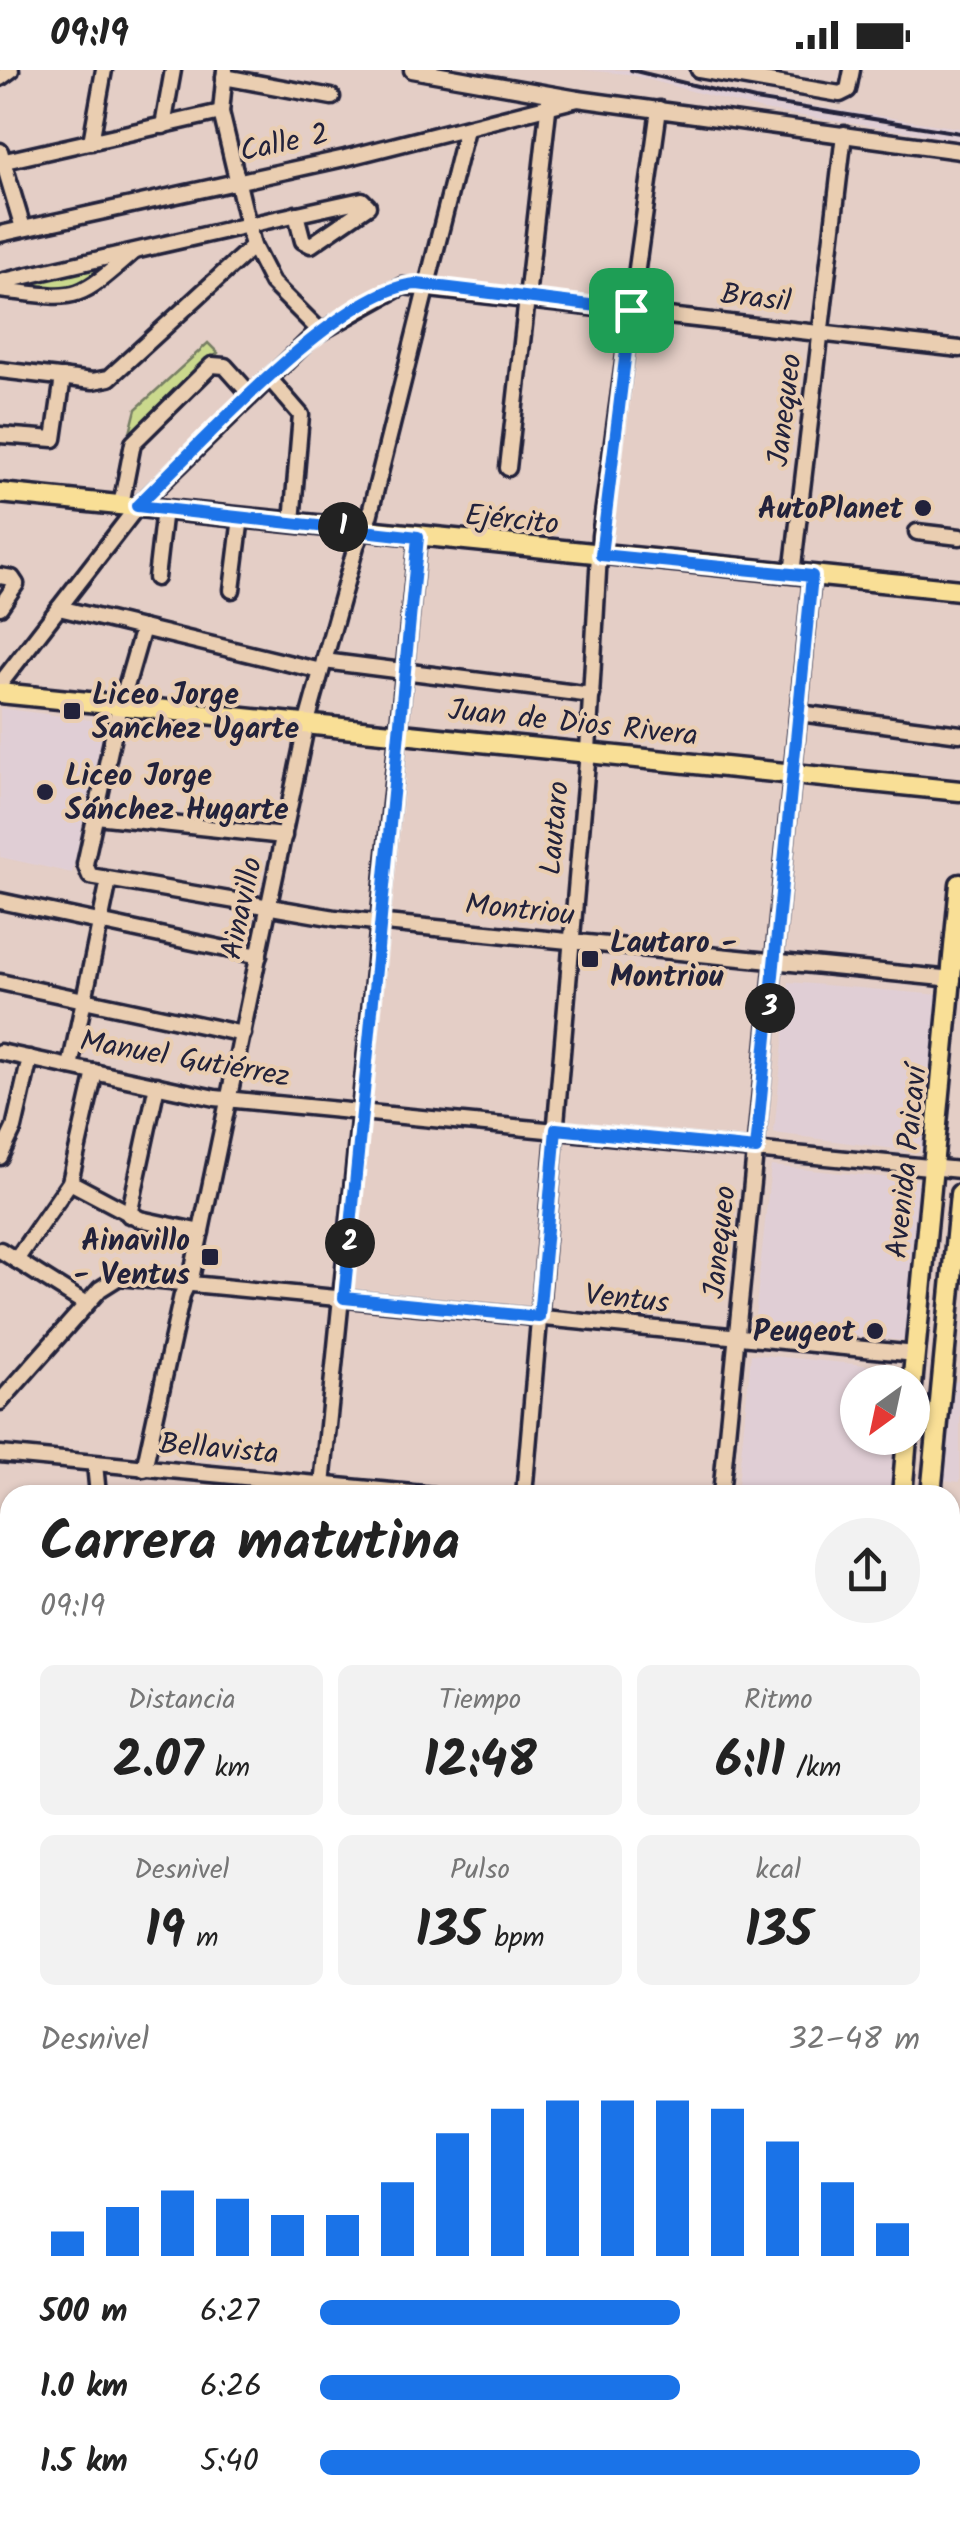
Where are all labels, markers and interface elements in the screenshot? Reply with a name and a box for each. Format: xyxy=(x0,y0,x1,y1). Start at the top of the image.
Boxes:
text: 09:19 xyxy=(50,5,129,65)
street label: Calle 2 xyxy=(236,111,333,177)
pin xyxy=(589,268,674,353)
street label: Brasil xyxy=(718,271,794,327)
icon: arrive xyxy=(604,283,659,338)
street label: Janequeo xyxy=(755,351,817,469)
place label: AutoPlanet xyxy=(758,486,903,534)
street label: Ejército xyxy=(463,492,561,550)
marker: AutoPlanet xyxy=(912,497,934,519)
pin: 1 xyxy=(318,502,368,552)
text: 1 xyxy=(339,504,347,549)
place label: Liceo Jorge Sanchez Ugarte xyxy=(92,672,300,754)
street label: Juan de Dios Rivera xyxy=(446,687,700,761)
marker: Liceo Jorge Sanchez Ugarte xyxy=(61,700,83,722)
place label: Liceo Jorge Sánchez Hugarte xyxy=(65,753,289,835)
street label: Lautaro xyxy=(528,779,584,877)
marker: Liceo Jorge Sánchez Hugarte xyxy=(34,781,56,803)
street label: Ainavillo xyxy=(209,853,277,964)
street label: Montriou xyxy=(463,881,577,941)
place label: Lautaro - Montriou xyxy=(610,920,737,1002)
marker: Lautaro - Montriou xyxy=(579,948,601,970)
pin: 3 xyxy=(745,983,795,1033)
text: 3 xyxy=(762,985,778,1030)
street label: Manuel Gutiérrez xyxy=(76,1018,293,1102)
street label: Avenida Paicaví xyxy=(874,1059,942,1261)
street label: Janequeo xyxy=(691,1183,751,1301)
place label: Ainavillo - Ventus xyxy=(73,1218,190,1300)
pin: 2 xyxy=(325,1218,375,1268)
text: 2 xyxy=(342,1220,358,1265)
marker: Ainavillo - Ventus xyxy=(199,1246,221,1268)
street label: Ventus xyxy=(582,1272,671,1328)
place label: Peugeot xyxy=(753,1309,855,1357)
marker: Peugeot xyxy=(864,1320,886,1342)
north arrow xyxy=(840,1365,930,1455)
map controls xyxy=(840,1365,930,1455)
street label: Bellavista xyxy=(157,1421,281,1479)
text: Carrera matutina xyxy=(40,1501,460,1588)
button: share xyxy=(815,1518,920,1623)
text: 09:19 xyxy=(40,1582,105,1633)
text: Distancia xyxy=(128,1678,236,1723)
text: Tiempo xyxy=(439,1678,521,1723)
text: Ritmo xyxy=(744,1678,813,1723)
text: 2.07 xyxy=(113,1723,203,1803)
text: 12:48 xyxy=(423,1723,537,1803)
text: 6:11 xyxy=(715,1723,785,1803)
text: km xyxy=(203,1746,250,1791)
text: /km xyxy=(785,1746,841,1791)
text: Desnivel xyxy=(134,1848,229,1893)
text: Pulso xyxy=(450,1848,510,1893)
text: kcal xyxy=(756,1848,801,1893)
text: 19 xyxy=(145,1893,185,1973)
text: 135 xyxy=(415,1893,483,1973)
text: 135 xyxy=(744,1893,812,1973)
text: m xyxy=(185,1916,219,1961)
text: bpm xyxy=(483,1916,545,1961)
text: Desnivel xyxy=(40,2015,149,2066)
text: 32–48 m xyxy=(788,2015,920,2066)
text: 500 m xyxy=(40,2287,128,2338)
text: 6:27 xyxy=(200,2287,259,2338)
text: 1.0 km xyxy=(40,2362,128,2413)
text: 6:26 xyxy=(200,2362,262,2413)
text: 1.5 km xyxy=(40,2437,128,2488)
text: 5:40 xyxy=(200,2437,259,2488)

